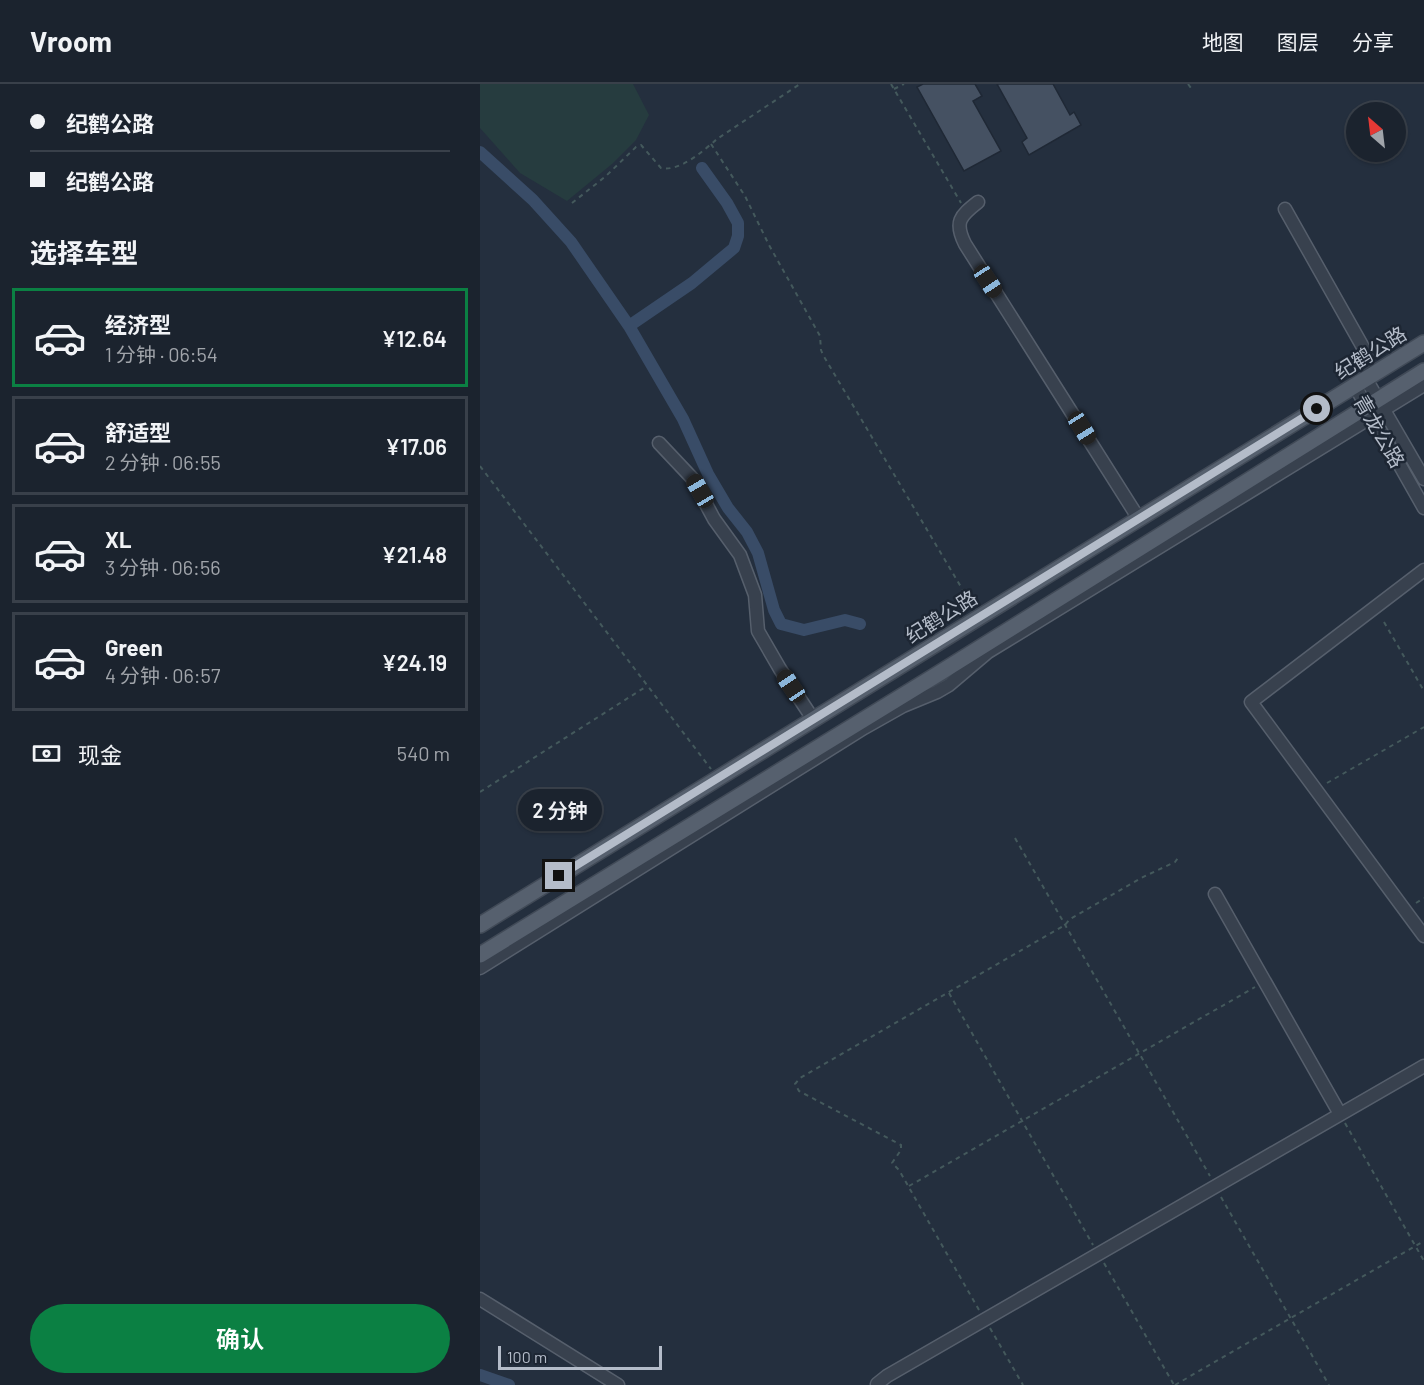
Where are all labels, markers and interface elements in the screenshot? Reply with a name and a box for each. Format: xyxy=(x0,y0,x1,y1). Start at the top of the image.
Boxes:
text: Vroom xyxy=(30,24,112,58)
text: 地图 xyxy=(1202,29,1244,54)
text: 图层 xyxy=(1277,29,1319,54)
text: 分享 xyxy=(1352,29,1394,54)
north arrow xyxy=(1346,102,1406,162)
map controls xyxy=(1346,102,1406,162)
text: 纪鹤公路 xyxy=(66,110,154,136)
text: 纪鹤公路 xyxy=(66,168,154,194)
text: 选择车型 xyxy=(30,236,138,268)
car xyxy=(971,261,1005,301)
icon: car xyxy=(33,311,87,365)
text: 经济型 xyxy=(105,311,171,337)
street label: 纪鹤公路 xyxy=(1330,321,1410,383)
text: ¥12.64 xyxy=(381,325,447,351)
text: 1 分钟 · 06:54 xyxy=(105,342,218,366)
street label: 青龙公路 xyxy=(1350,390,1410,472)
route start xyxy=(1303,395,1330,422)
car xyxy=(1065,408,1099,448)
icon: car xyxy=(33,419,87,473)
text: 舒适型 xyxy=(105,419,171,445)
text: ¥17.06 xyxy=(385,433,447,459)
text: 2 分钟 · 06:55 xyxy=(105,450,221,474)
car xyxy=(683,471,717,511)
text: XL xyxy=(105,526,131,552)
icon: car xyxy=(33,527,87,581)
text: ¥21.48 xyxy=(382,541,447,567)
text: 3 分钟 · 06:56 xyxy=(105,555,220,579)
street label: 纪鹤公路 xyxy=(901,585,981,647)
text: Green xyxy=(105,634,163,660)
icon: car xyxy=(33,635,87,689)
text: ¥24.19 xyxy=(382,649,447,675)
text: 4 分钟 · 06:57 xyxy=(105,663,220,687)
car xyxy=(773,666,809,706)
icon: cash xyxy=(30,737,63,770)
text: 现金 xyxy=(78,741,122,767)
text: 540 m xyxy=(397,741,450,765)
callout: 2 分钟 xyxy=(517,789,601,831)
text: 2 分钟 xyxy=(532,798,588,822)
route end xyxy=(545,862,572,889)
button: 确认 xyxy=(30,1304,450,1373)
scale bar xyxy=(498,1343,662,1370)
text: 100 m xyxy=(507,1347,547,1366)

